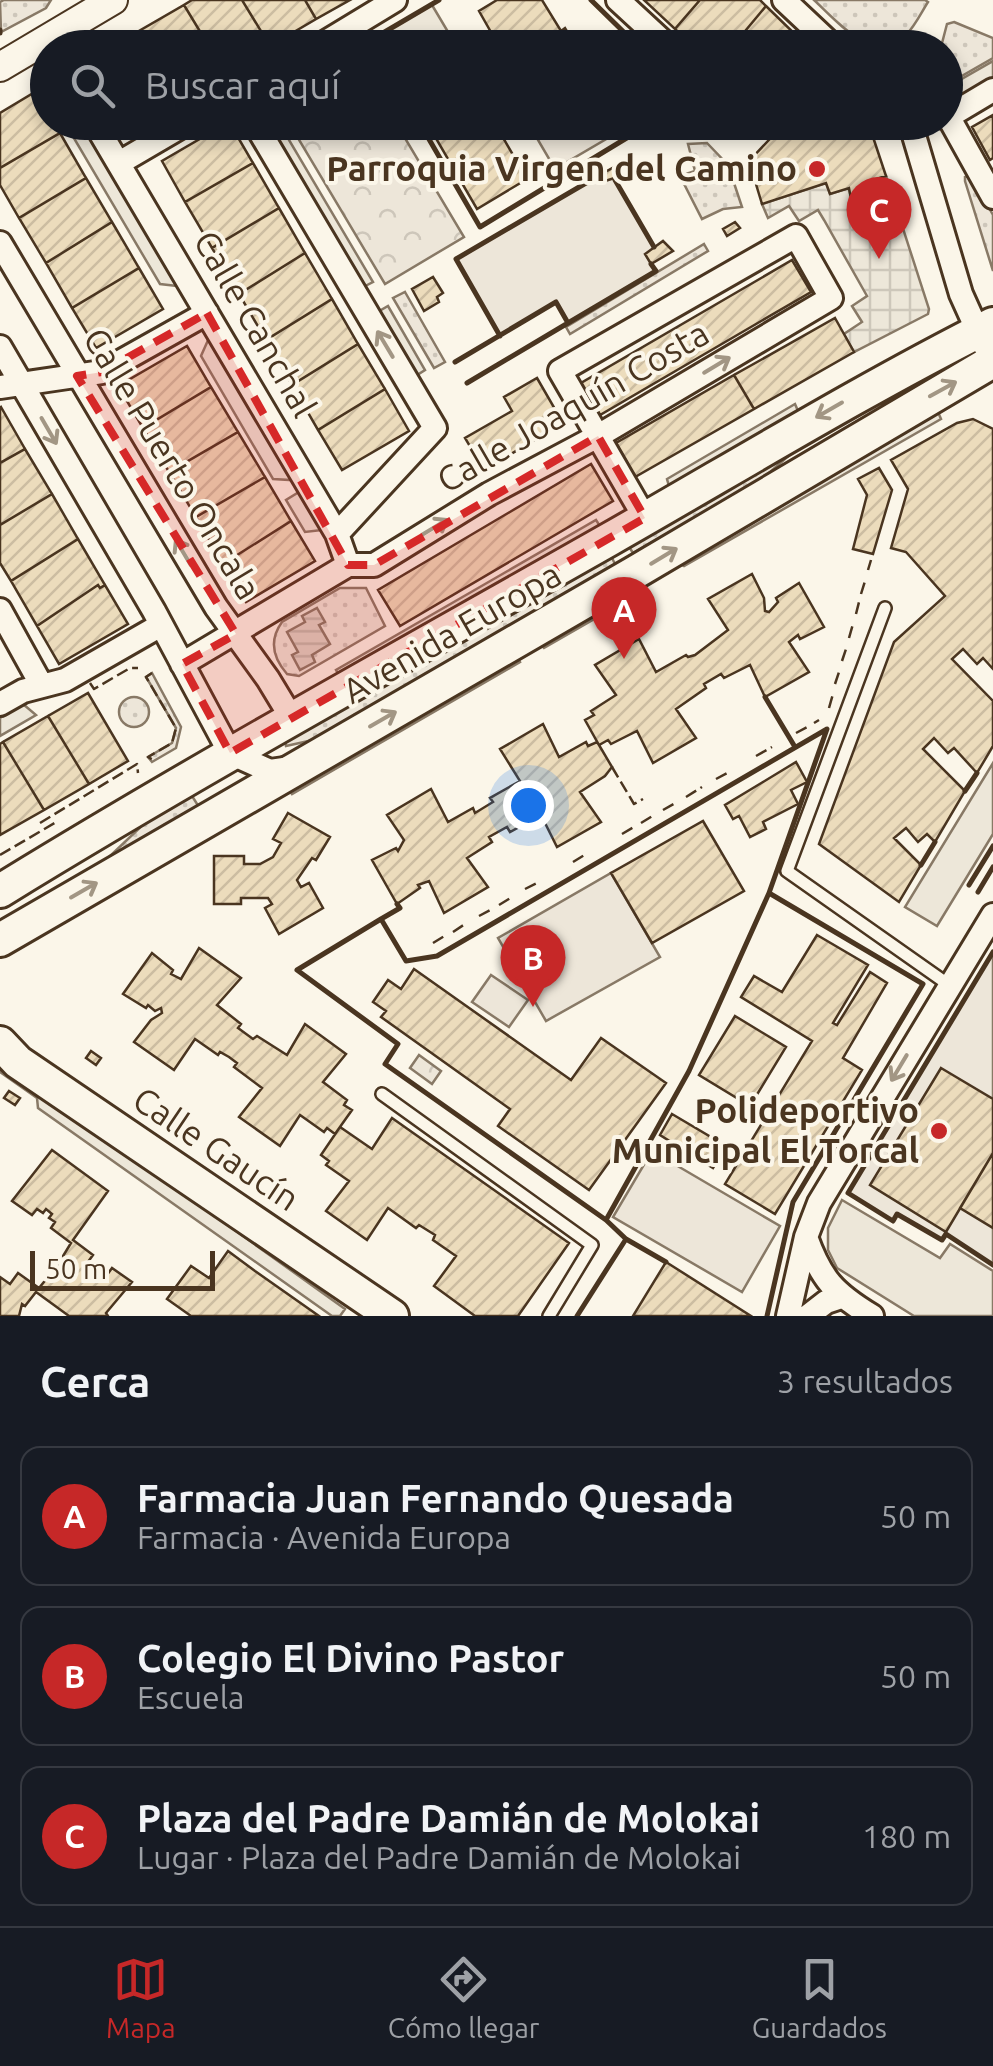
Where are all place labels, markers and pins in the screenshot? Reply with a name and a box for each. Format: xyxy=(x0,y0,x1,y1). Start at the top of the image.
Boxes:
place label: Parroquia Virgen del Camino xyxy=(326,148,797,188)
marker: Parroquia Virgen del Camino xyxy=(806,158,828,180)
pin: C xyxy=(846,176,912,259)
pin: A xyxy=(592,576,656,659)
pin: B xyxy=(500,924,566,1007)
place label: Polideportivo Municipal El Torcal xyxy=(612,1090,919,1170)
marker: Polideportivo Municipal El Torcal xyxy=(928,1120,950,1142)

